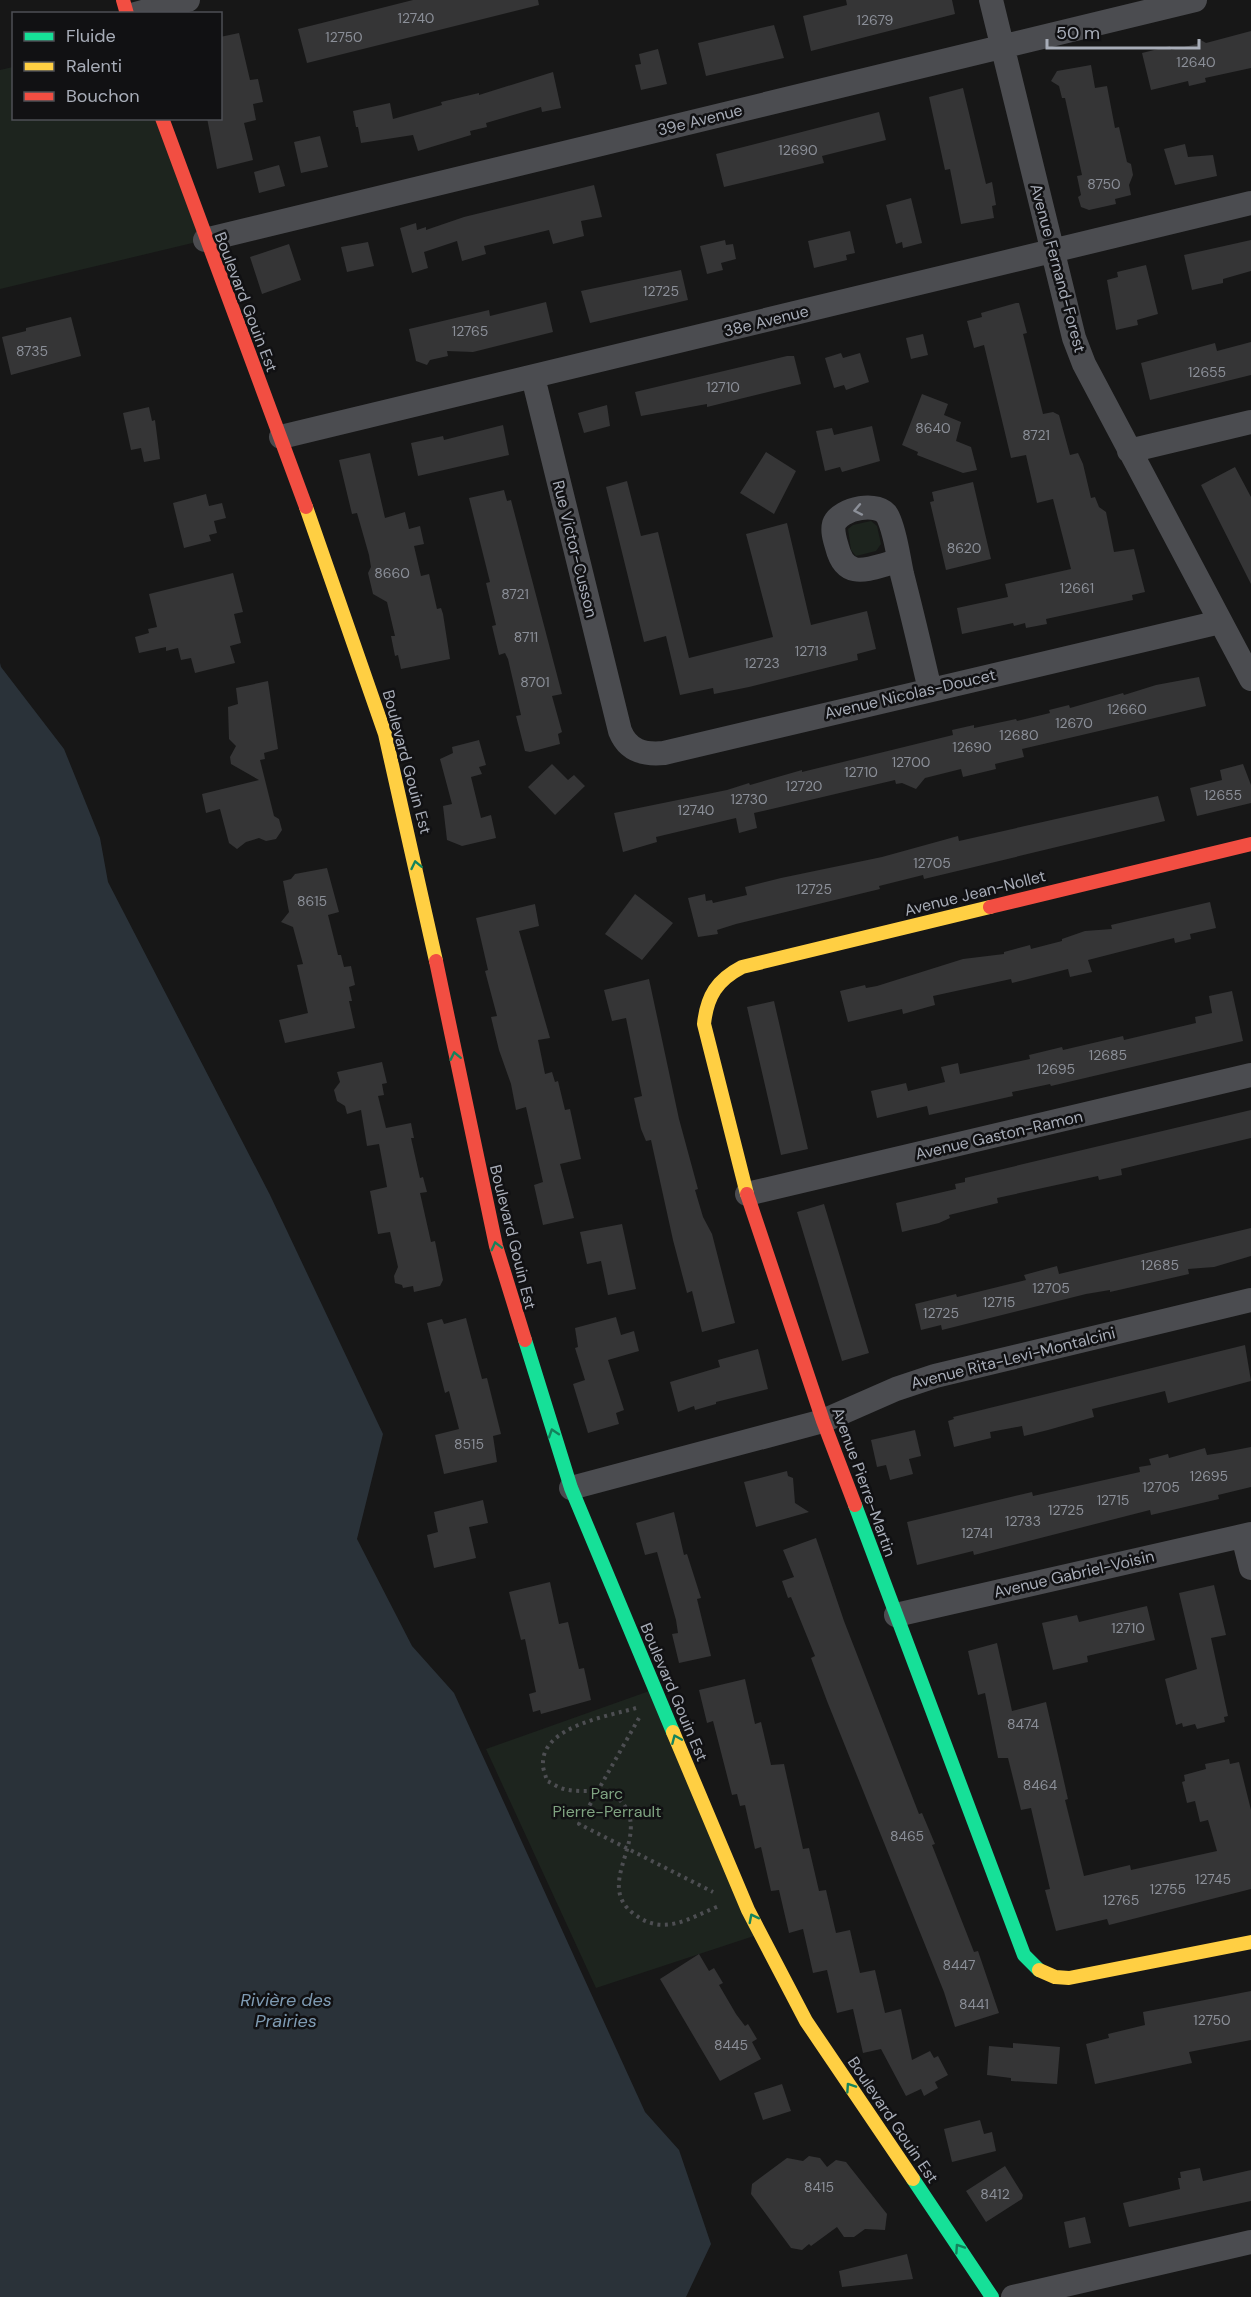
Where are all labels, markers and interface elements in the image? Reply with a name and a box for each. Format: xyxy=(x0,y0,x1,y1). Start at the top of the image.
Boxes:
house number: 12740 xyxy=(398,9,434,27)
house number: 12679 xyxy=(857,11,894,29)
legend xyxy=(12,12,222,120)
scale bar xyxy=(1047,12,1198,50)
text: 50 m xyxy=(1056,21,1100,45)
text: Fluide xyxy=(66,24,116,48)
house number: 12750 xyxy=(325,28,363,46)
house number: 12640 xyxy=(1176,53,1216,71)
text: Ralenti xyxy=(66,54,122,78)
text: Bouchon xyxy=(66,84,140,108)
street label: 39e Avenue xyxy=(655,99,745,141)
house number: 12690 xyxy=(778,141,818,159)
house number: 8750 xyxy=(1087,175,1121,193)
street label: Avenue Fernand-Forest xyxy=(1025,181,1091,355)
street label: Boulevard Gouin Est xyxy=(210,229,282,375)
house number: 12725 xyxy=(643,282,679,300)
street label: 38e Avenue xyxy=(721,300,811,342)
house number: 12765 xyxy=(452,322,488,340)
house number: 8735 xyxy=(16,342,48,360)
house number: 12655 xyxy=(1188,363,1226,381)
house number: 12710 xyxy=(706,378,740,396)
house number: 8640 xyxy=(915,419,951,437)
house number: 8721 xyxy=(1022,426,1050,444)
street label: Rue Victor-Cusson xyxy=(548,478,602,620)
one-way arrow xyxy=(853,503,863,516)
house number: 8620 xyxy=(947,539,981,557)
house number: 8660 xyxy=(374,564,410,582)
house number: 12661 xyxy=(1060,579,1094,597)
house number: 8721 xyxy=(501,585,529,603)
house number: 8711 xyxy=(514,628,538,646)
house number: 12713 xyxy=(795,642,827,660)
house number: 12723 xyxy=(744,654,780,672)
street label: Avenue Nicolas-Doucet xyxy=(822,664,998,724)
house number: 8701 xyxy=(520,673,550,691)
street label: Boulevard Gouin Est xyxy=(378,688,436,836)
house number: 12660 xyxy=(1107,700,1147,718)
house number: 12670 xyxy=(1055,714,1093,732)
house number: 12680 xyxy=(999,726,1039,744)
house number: 12690 xyxy=(952,738,992,756)
house number: 12700 xyxy=(892,753,930,771)
house number: 12710 xyxy=(844,763,878,781)
house number: 12720 xyxy=(786,777,822,795)
house number: 12655 xyxy=(1204,786,1242,804)
house number: 12730 xyxy=(730,790,768,808)
house number: 12740 xyxy=(678,801,714,819)
house number: 12705 xyxy=(913,854,951,872)
one-way arrow xyxy=(410,860,423,870)
street label: Avenue Jean-Nollet xyxy=(902,865,1048,921)
house number: 12725 xyxy=(796,880,832,898)
house number: 8615 xyxy=(297,892,327,910)
house number: 12685 xyxy=(1089,1046,1127,1064)
one-way arrow xyxy=(449,1051,462,1061)
house number: 12695 xyxy=(1037,1060,1075,1078)
street label: Avenue Gaston-Ramon xyxy=(913,1105,1085,1165)
street label: Boulevard Gouin Est xyxy=(485,1162,541,1312)
one-way arrow xyxy=(491,1241,503,1252)
house number: 12685 xyxy=(1141,1256,1179,1274)
house number: 12705 xyxy=(1032,1279,1070,1297)
house number: 12715 xyxy=(983,1293,1015,1311)
house number: 12725 xyxy=(923,1304,959,1322)
street label: Avenue Rita-Levi-Montalcini xyxy=(909,1322,1117,1394)
street label: Avenue Pierre-Martin xyxy=(827,1404,901,1560)
one-way arrow xyxy=(548,1428,560,1439)
house number: 8515 xyxy=(454,1435,484,1453)
house number: 12695 xyxy=(1190,1467,1228,1485)
house number: 12705 xyxy=(1142,1478,1180,1496)
house number: 12715 xyxy=(1097,1491,1129,1509)
house number: 12725 xyxy=(1048,1501,1084,1519)
house number: 12733 xyxy=(1005,1512,1041,1530)
house number: 12741 xyxy=(961,1524,993,1542)
street label: Avenue Gabriel-Voisin xyxy=(992,1545,1156,1603)
house number: 12710 xyxy=(1111,1619,1145,1637)
street label: Boulevard Gouin Est xyxy=(635,1620,713,1764)
house number: 8474 xyxy=(1007,1715,1040,1733)
one-way arrow xyxy=(671,1734,683,1745)
house number: 8464 xyxy=(1023,1776,1058,1794)
park label: Parc Pierre-Perrault xyxy=(553,1783,661,1822)
house number: 8465 xyxy=(890,1827,924,1845)
house number: 12745 xyxy=(1195,1870,1231,1888)
house number: 12755 xyxy=(1150,1880,1186,1898)
house number: 12765 xyxy=(1103,1891,1139,1909)
one-way arrow xyxy=(748,1914,760,1925)
house number: 8447 xyxy=(943,1956,975,1974)
water label: Rivière des Prairies xyxy=(240,1988,332,2033)
house number: 8441 xyxy=(959,1995,989,2013)
house number: 12750 xyxy=(1193,2011,1231,2029)
house number: 8445 xyxy=(714,2036,748,2054)
street label: Boulevard Gouin Est xyxy=(843,2053,943,2187)
one-way arrow xyxy=(847,2082,858,2093)
house number: 8415 xyxy=(804,2178,834,2196)
house number: 8412 xyxy=(980,2185,1010,2203)
one-way arrow xyxy=(955,2244,966,2255)

